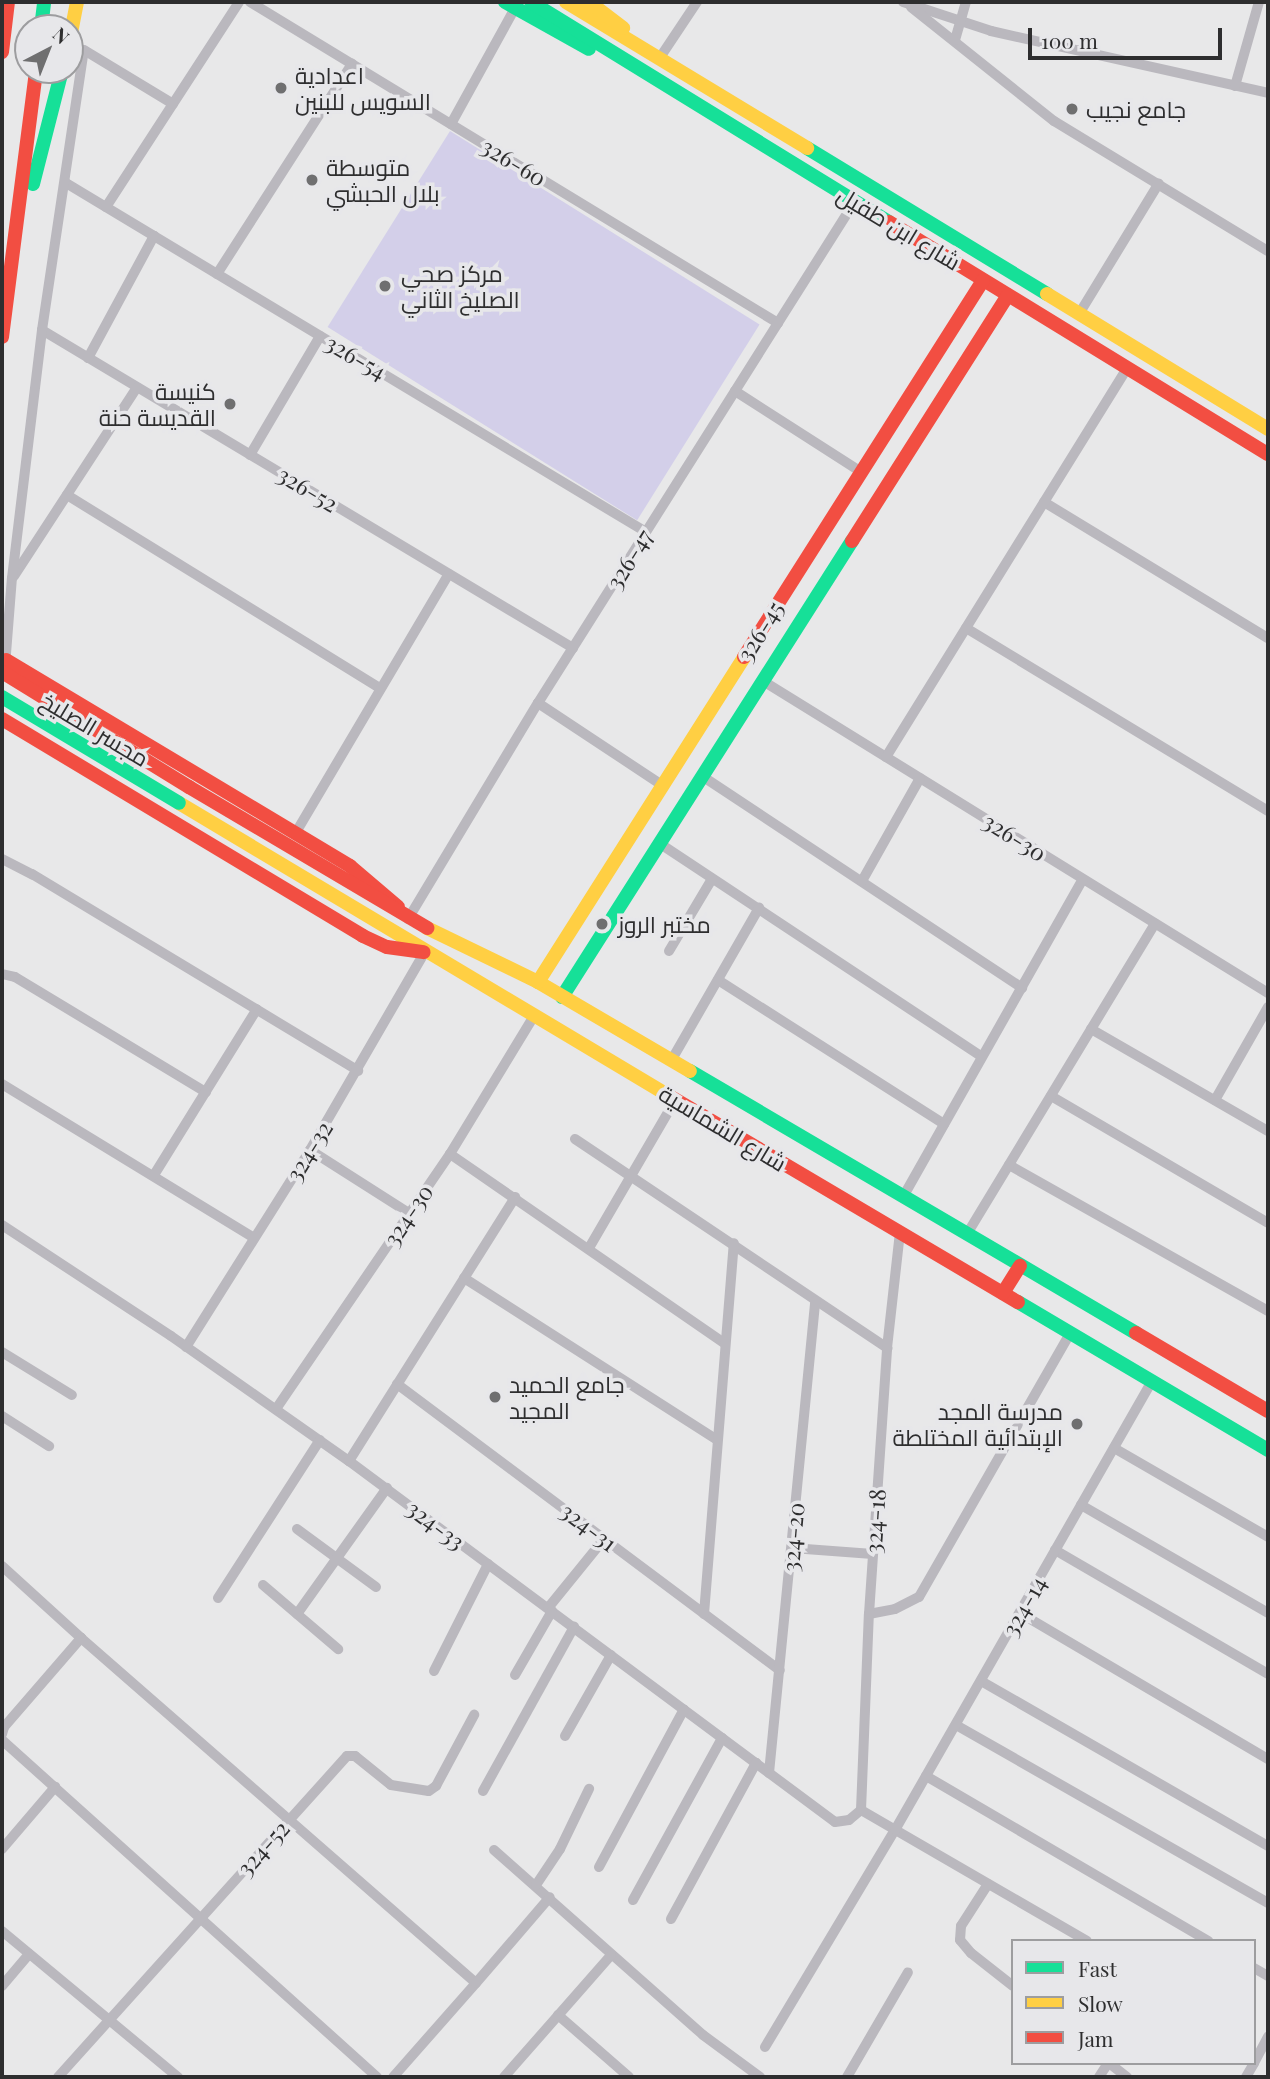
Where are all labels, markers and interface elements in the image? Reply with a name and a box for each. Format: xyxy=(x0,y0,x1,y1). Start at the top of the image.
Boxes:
north arrow xyxy=(14,14,84,84)
scale bar xyxy=(1032,14,1226,58)
text: N xyxy=(48,21,76,49)
text: 100 m xyxy=(1041,26,1098,54)
place label: اعدادية السويس للبنين xyxy=(295,61,431,115)
marker: اعدادية السويس للبنين xyxy=(273,80,289,96)
place label: جامع نجيب xyxy=(1086,95,1186,123)
marker: جامع نجيب xyxy=(1064,101,1080,117)
street label: 326-60 xyxy=(477,132,551,192)
place label: متوسطة بلال الحبشي xyxy=(326,153,440,207)
marker: متوسطة بلال الحبشي xyxy=(304,172,320,188)
street label: شارع ابن طفيل xyxy=(832,180,966,276)
place label: مركز صحي الصليخ الثاني xyxy=(401,259,520,313)
marker: مركز صحي الصليخ الثاني xyxy=(375,276,395,296)
street label: 326-54 xyxy=(321,329,391,385)
place label: كنيسة القديسة حنة xyxy=(99,377,216,431)
marker: كنيسة القديسة حنة xyxy=(222,396,238,412)
street label: 326-52 xyxy=(273,460,343,518)
street label: 326-47 xyxy=(600,524,658,594)
street label: 326-45 xyxy=(731,596,789,666)
street label: مجسر الصليخ xyxy=(36,686,154,772)
street label: 326-30 xyxy=(978,807,1052,867)
place label: مختبر الروز xyxy=(618,910,711,938)
marker: مختبر الروز xyxy=(592,914,612,934)
street label: شارع الشماسية xyxy=(654,1079,792,1177)
street label: 324-32 xyxy=(280,1116,338,1186)
street label: 324-30 xyxy=(377,1179,439,1251)
place label: جامع الحميد المجيد xyxy=(509,1370,625,1424)
marker: جامع الحميد المجيد xyxy=(487,1389,503,1405)
place label: مدرسة المجد الإبتدائية المختلطة xyxy=(892,1397,1063,1451)
marker: مدرسة المجد الإبتدائية المختلطة xyxy=(1069,1416,1085,1432)
street label: 324-18 xyxy=(859,1488,891,1554)
street label: 324-33 xyxy=(402,1494,470,1556)
street label: 324-31 xyxy=(555,1497,623,1557)
street label: 324-20 xyxy=(776,1501,810,1573)
street label: 324-14 xyxy=(996,1571,1052,1641)
street label: 324-52 xyxy=(231,1815,295,1881)
legend xyxy=(1011,1939,1256,2065)
text: Fast xyxy=(1078,1954,1117,1982)
text: Slow xyxy=(1078,1989,1123,2017)
text: Jam xyxy=(1078,2024,1114,2052)

